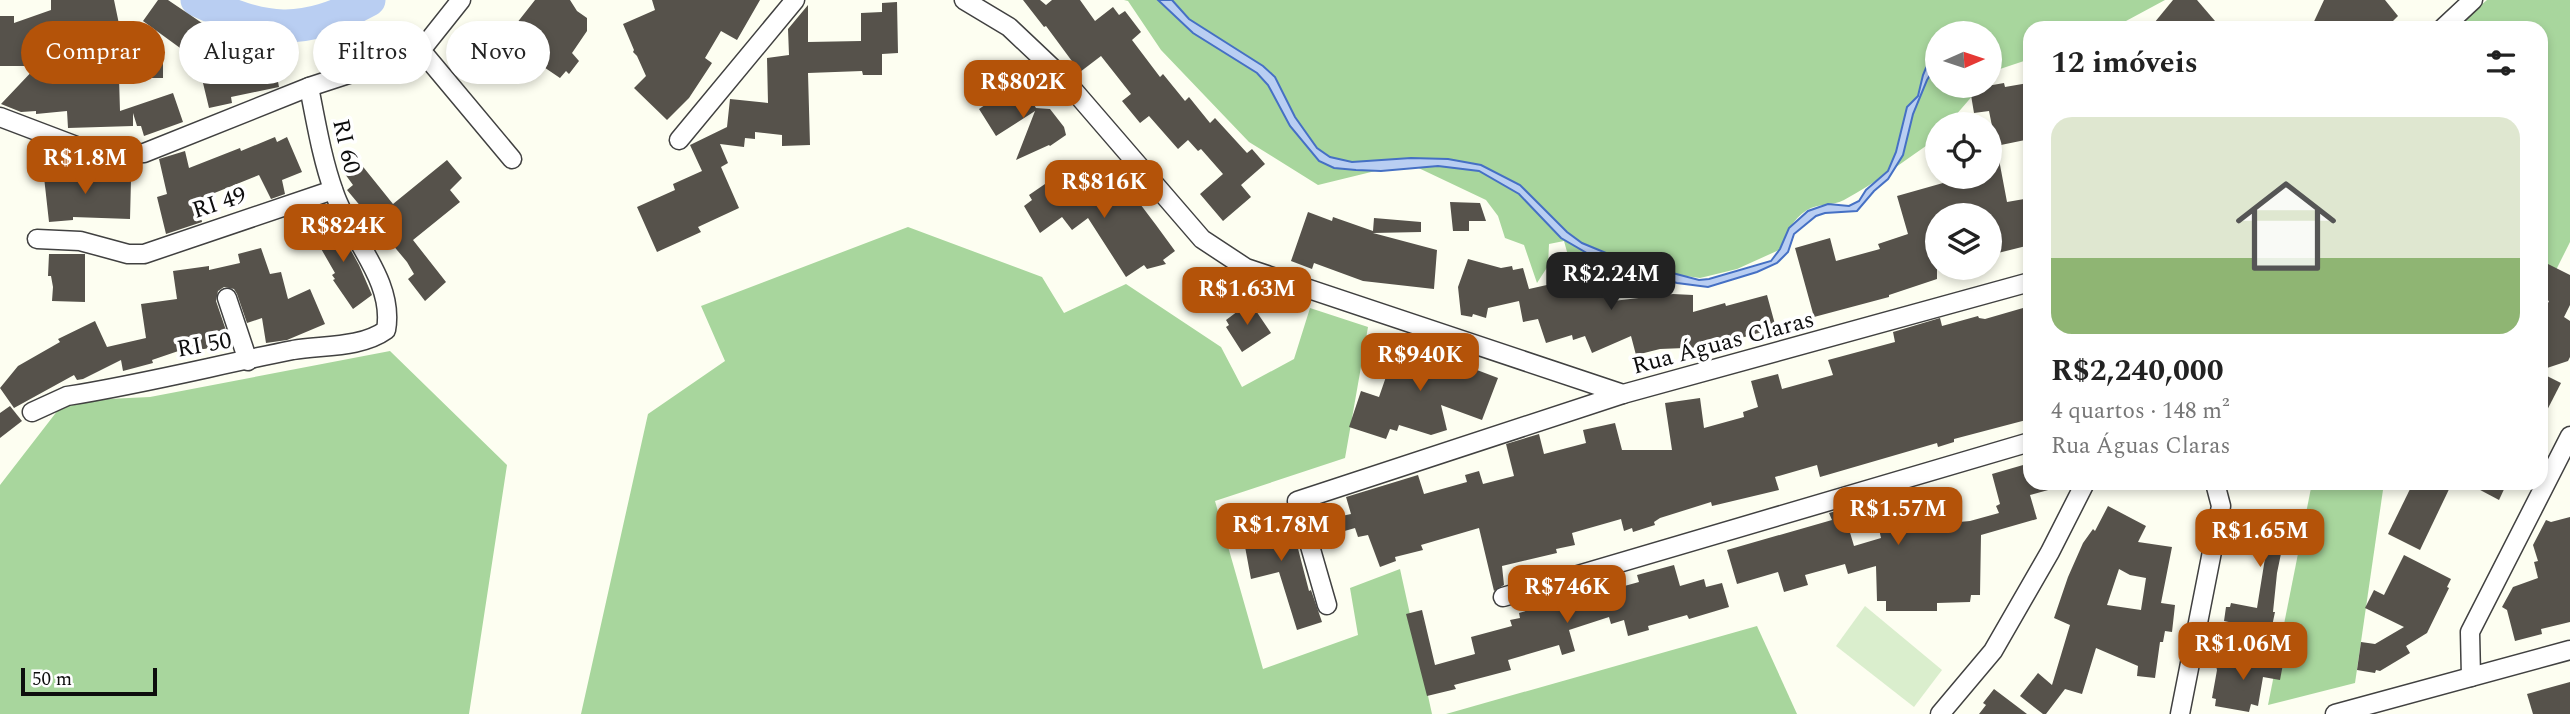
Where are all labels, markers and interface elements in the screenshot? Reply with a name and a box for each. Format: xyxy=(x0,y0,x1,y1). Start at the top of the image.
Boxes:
chip: Comprar xyxy=(21,21,165,84)
chip: Alugar xyxy=(179,21,299,84)
chip: Filtros xyxy=(313,21,432,84)
chip: Novo xyxy=(446,21,550,84)
north arrow xyxy=(1925,21,2002,98)
map controls xyxy=(1925,21,2002,280)
text: 12 imóveis xyxy=(2051,40,2198,86)
icon: filters xyxy=(2482,44,2520,82)
pin: R$802K xyxy=(966,60,1080,120)
text: R$802K xyxy=(980,65,1066,100)
button: locate xyxy=(1925,112,2002,189)
street label: RI 60 xyxy=(322,115,370,177)
pin: R$1.8M xyxy=(28,136,142,196)
text: R$1.8M xyxy=(43,141,127,176)
pin: R$816K xyxy=(1047,160,1161,220)
icon: home xyxy=(2223,163,2349,289)
text: R$816K xyxy=(1061,165,1147,200)
street label: RI 49 xyxy=(187,177,251,229)
button: layers xyxy=(1925,203,2002,280)
pin: R$824K xyxy=(286,204,400,264)
text: R$824K xyxy=(300,209,386,244)
pin: R$2.24M xyxy=(1546,252,1676,312)
text: R$2.24M xyxy=(1562,257,1660,292)
pin: R$1.63M xyxy=(1182,268,1312,327)
text: R$1.63M xyxy=(1198,272,1296,307)
street label: Rua Águas Claras xyxy=(1628,301,1818,385)
street label: RI 50 xyxy=(174,322,234,368)
pin: R$940K xyxy=(1363,334,1477,393)
text: R$940K xyxy=(1377,338,1463,373)
text: R$2,240,000 xyxy=(2051,348,2224,394)
text: 4 quartos · 148 m² xyxy=(2051,394,2229,429)
text: Rua Águas Claras xyxy=(2051,429,2231,464)
pin: R$1.57M xyxy=(1833,488,1963,547)
text: R$1.57M xyxy=(1849,492,1947,527)
pin: R$1.78M xyxy=(1216,504,1346,563)
text: R$1.78M xyxy=(1232,508,1330,543)
pin: R$1.65M xyxy=(2195,510,2325,569)
text: R$1.65M xyxy=(2211,514,2309,549)
pin: R$746K xyxy=(1510,566,1624,625)
text: R$746K xyxy=(1524,570,1610,605)
pin: R$1.06M xyxy=(2178,622,2308,682)
text: R$1.06M xyxy=(2194,627,2292,662)
scale bar xyxy=(21,665,158,697)
text: 50 m xyxy=(32,665,72,694)

